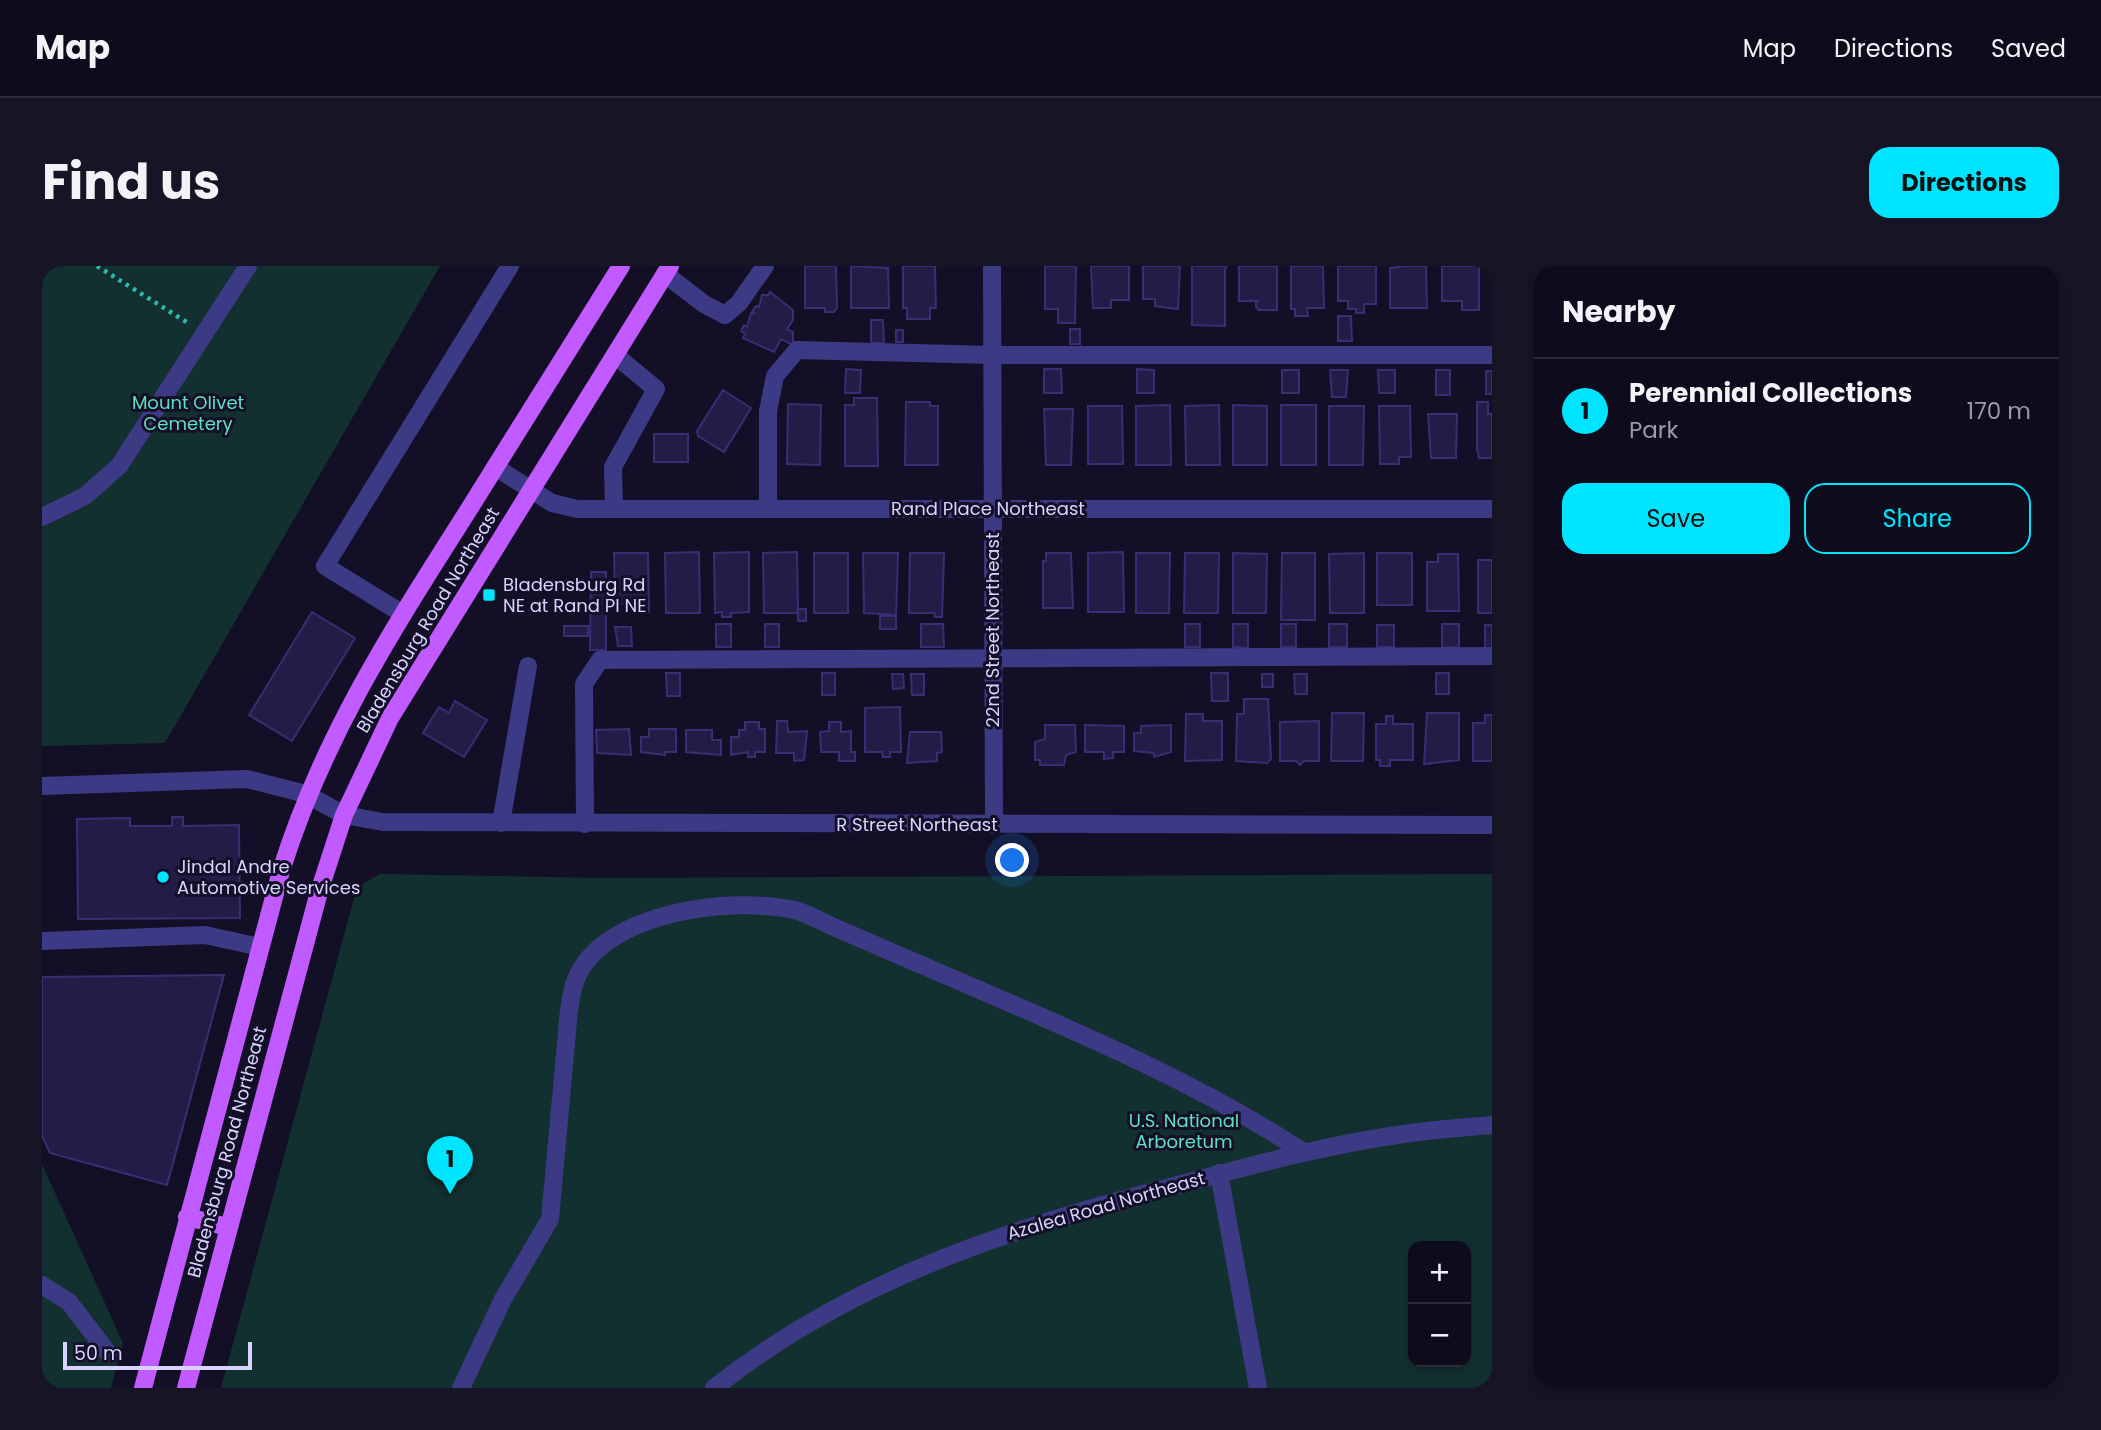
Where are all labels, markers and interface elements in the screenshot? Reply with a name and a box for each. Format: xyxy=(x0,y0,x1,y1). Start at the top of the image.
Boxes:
text: Map xyxy=(35,24,110,71)
text: Map xyxy=(1743,32,1796,65)
text: Directions xyxy=(1834,32,1953,65)
text: Saved xyxy=(1991,32,2066,65)
button: Directions xyxy=(1869,147,2059,218)
text: Find us xyxy=(42,148,220,216)
text: Nearby xyxy=(1562,290,1676,333)
text: Perennial Collections xyxy=(1629,375,1912,411)
park label: Mount Olivet Cemetery xyxy=(132,390,244,436)
text: 1 xyxy=(1581,395,1589,427)
text: 170 m xyxy=(1967,395,2031,427)
text: Park xyxy=(1629,414,1678,446)
button: Save xyxy=(1562,483,1790,554)
button: Share xyxy=(1804,483,2031,554)
street label: Rand Place Northeast xyxy=(891,496,1085,521)
street label: Bladensburg Road Northeast xyxy=(350,502,505,737)
street label: 22nd Street Northeast xyxy=(980,533,1005,727)
place label: Bladensburg Rd NE at Rand Pl NE xyxy=(503,572,646,618)
marker: Bladensburg Rd NE at Rand Pl NE xyxy=(481,587,497,603)
street label: R Street Northeast xyxy=(836,812,998,837)
your location xyxy=(995,843,1029,877)
place label: Jindal Andre Automotive Services xyxy=(177,854,360,900)
marker: Jindal Andre Automotive Services xyxy=(155,869,171,885)
street label: Bladensburg Road Northeast xyxy=(181,1024,272,1280)
park label: U.S. National Arboretum xyxy=(1129,1108,1239,1154)
pin: 1 xyxy=(427,1136,473,1194)
street label: Azalea Road Northeast xyxy=(1004,1165,1208,1246)
map controls xyxy=(1408,1241,1471,1367)
button: + xyxy=(1408,1241,1471,1304)
button: − xyxy=(1408,1304,1471,1367)
scale bar xyxy=(63,1339,252,1371)
text: 50 m xyxy=(74,1340,123,1367)

